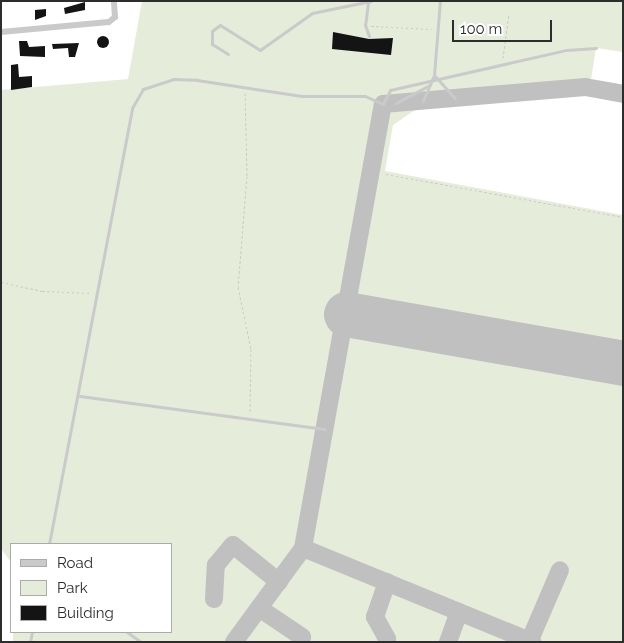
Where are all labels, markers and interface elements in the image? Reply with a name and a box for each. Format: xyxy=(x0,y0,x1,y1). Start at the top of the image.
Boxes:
scale bar xyxy=(454,10,554,42)
text: 100 m xyxy=(460,20,502,38)
legend xyxy=(10,543,172,633)
text: Road xyxy=(57,554,93,572)
text: Park xyxy=(57,579,88,597)
text: Building xyxy=(57,604,114,622)

